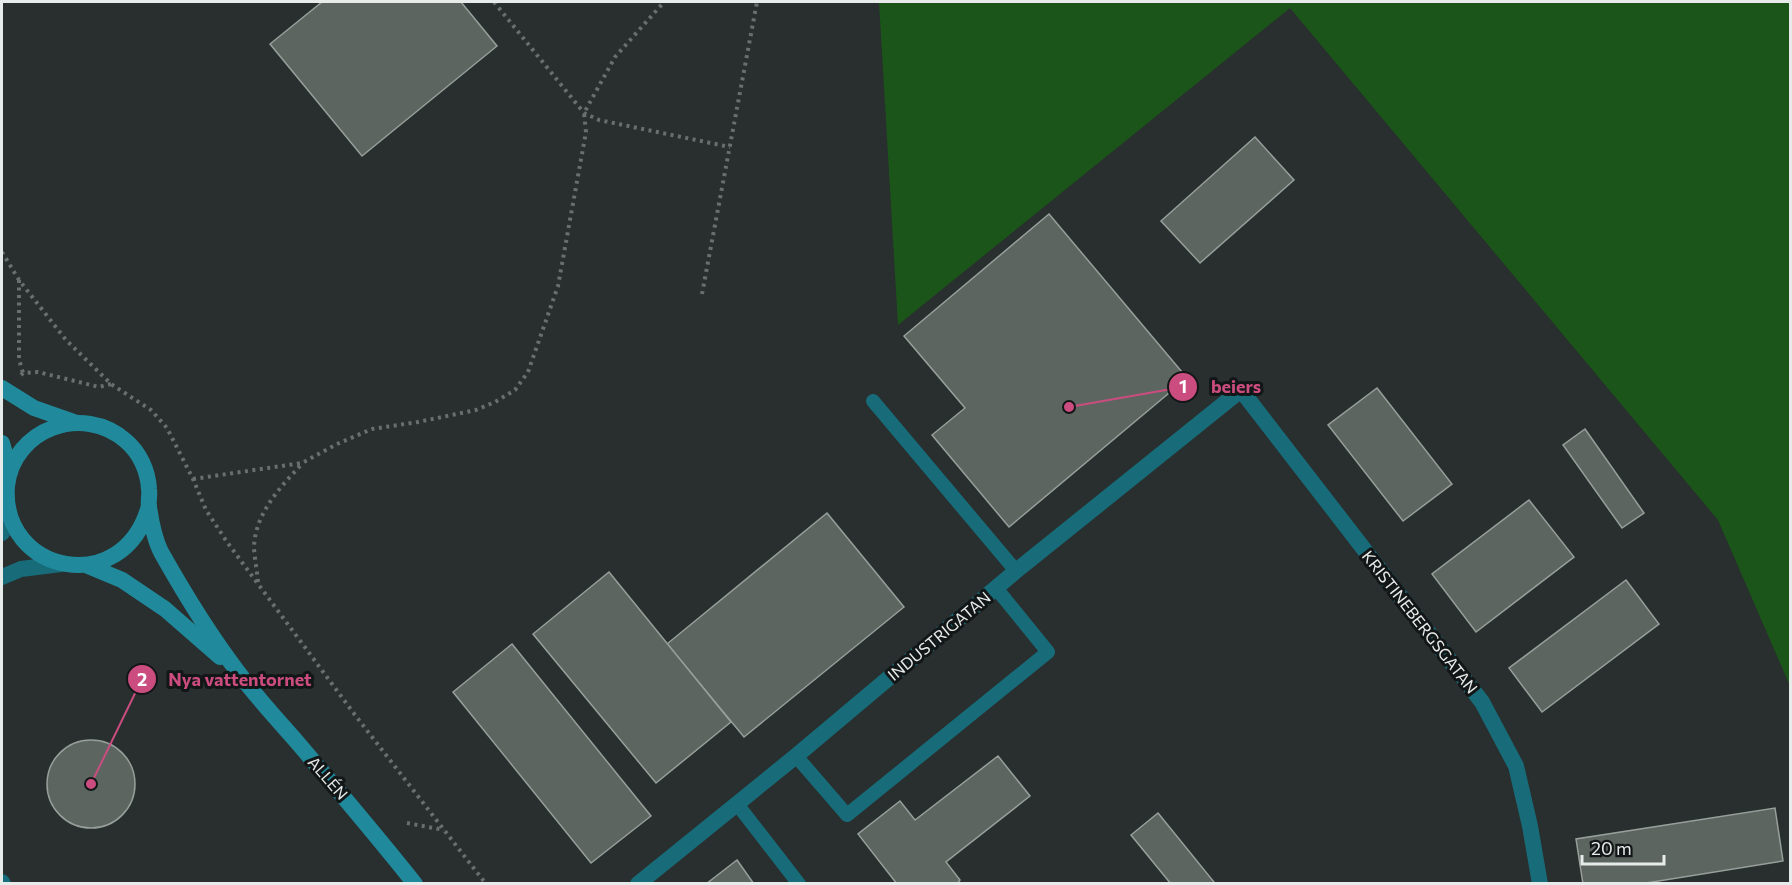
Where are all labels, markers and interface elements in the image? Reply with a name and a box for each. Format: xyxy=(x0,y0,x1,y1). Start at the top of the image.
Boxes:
callout: beiers xyxy=(1168,369,1273,405)
text: 1 xyxy=(1179,375,1187,397)
text: beiers xyxy=(1211,375,1261,397)
street label: KRISTINEBERGSGATAN xyxy=(1359,546,1482,697)
street label: INDUSTRIGATAN xyxy=(884,587,994,684)
callout: Nya vattentornet xyxy=(127,661,324,697)
text: 2 xyxy=(137,668,147,690)
text: Nya vattentornet xyxy=(168,668,312,690)
street label: ALLÉN xyxy=(305,752,352,803)
scale bar xyxy=(1582,828,1664,866)
text: 20 m xyxy=(1591,837,1632,859)

